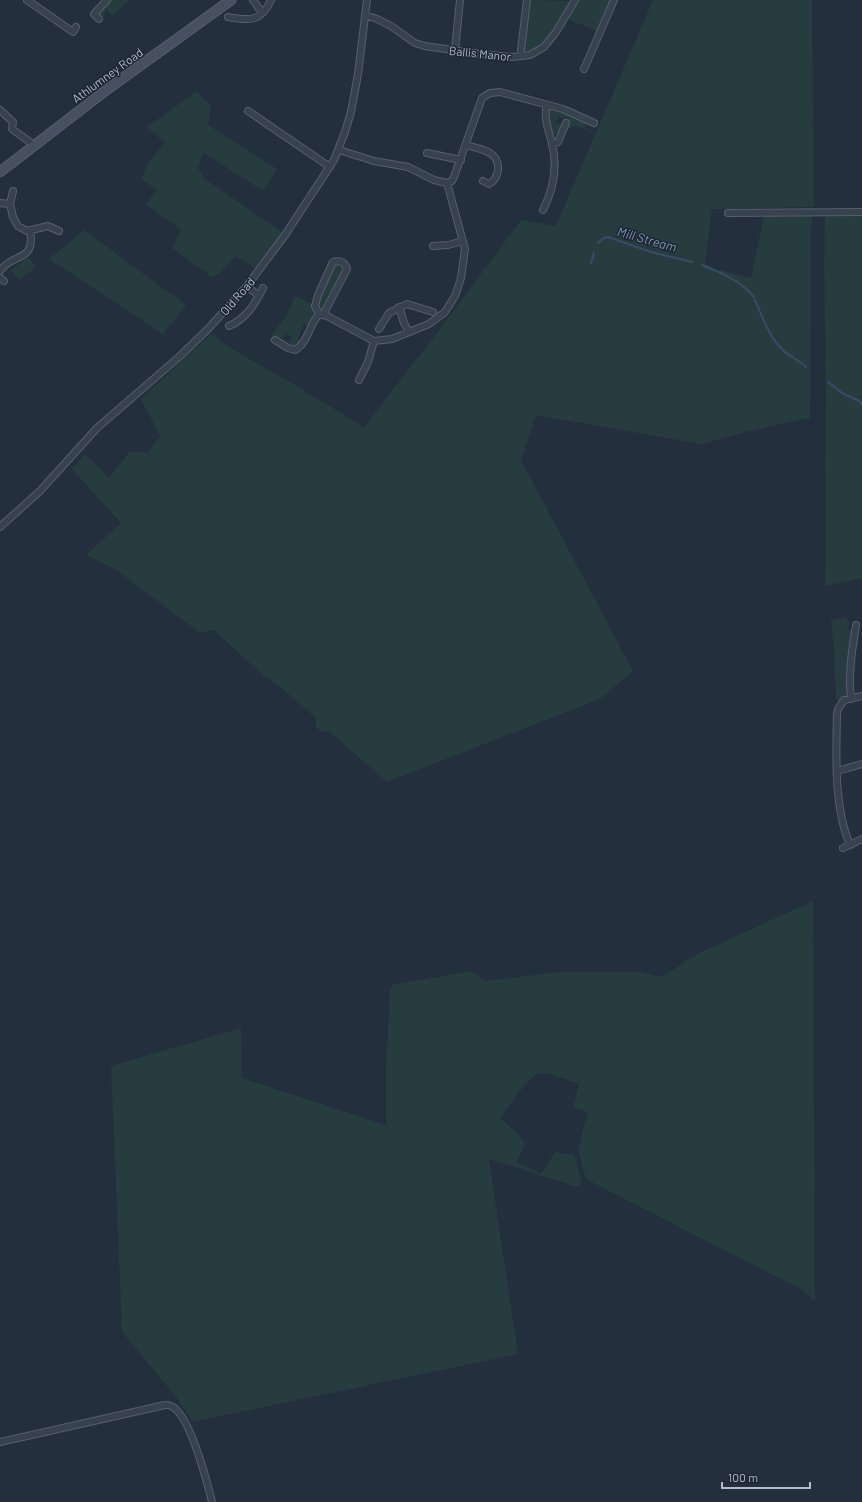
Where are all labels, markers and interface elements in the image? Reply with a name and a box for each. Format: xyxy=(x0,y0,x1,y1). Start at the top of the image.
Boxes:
street label: Ballis Manor xyxy=(448,43,512,63)
street label: Athlumney Road xyxy=(69,45,145,105)
water label: Mill Stream xyxy=(615,223,679,255)
street label: Old Road xyxy=(217,274,257,318)
scale bar xyxy=(722,1464,810,1490)
text: 100 m xyxy=(728,1470,758,1484)

